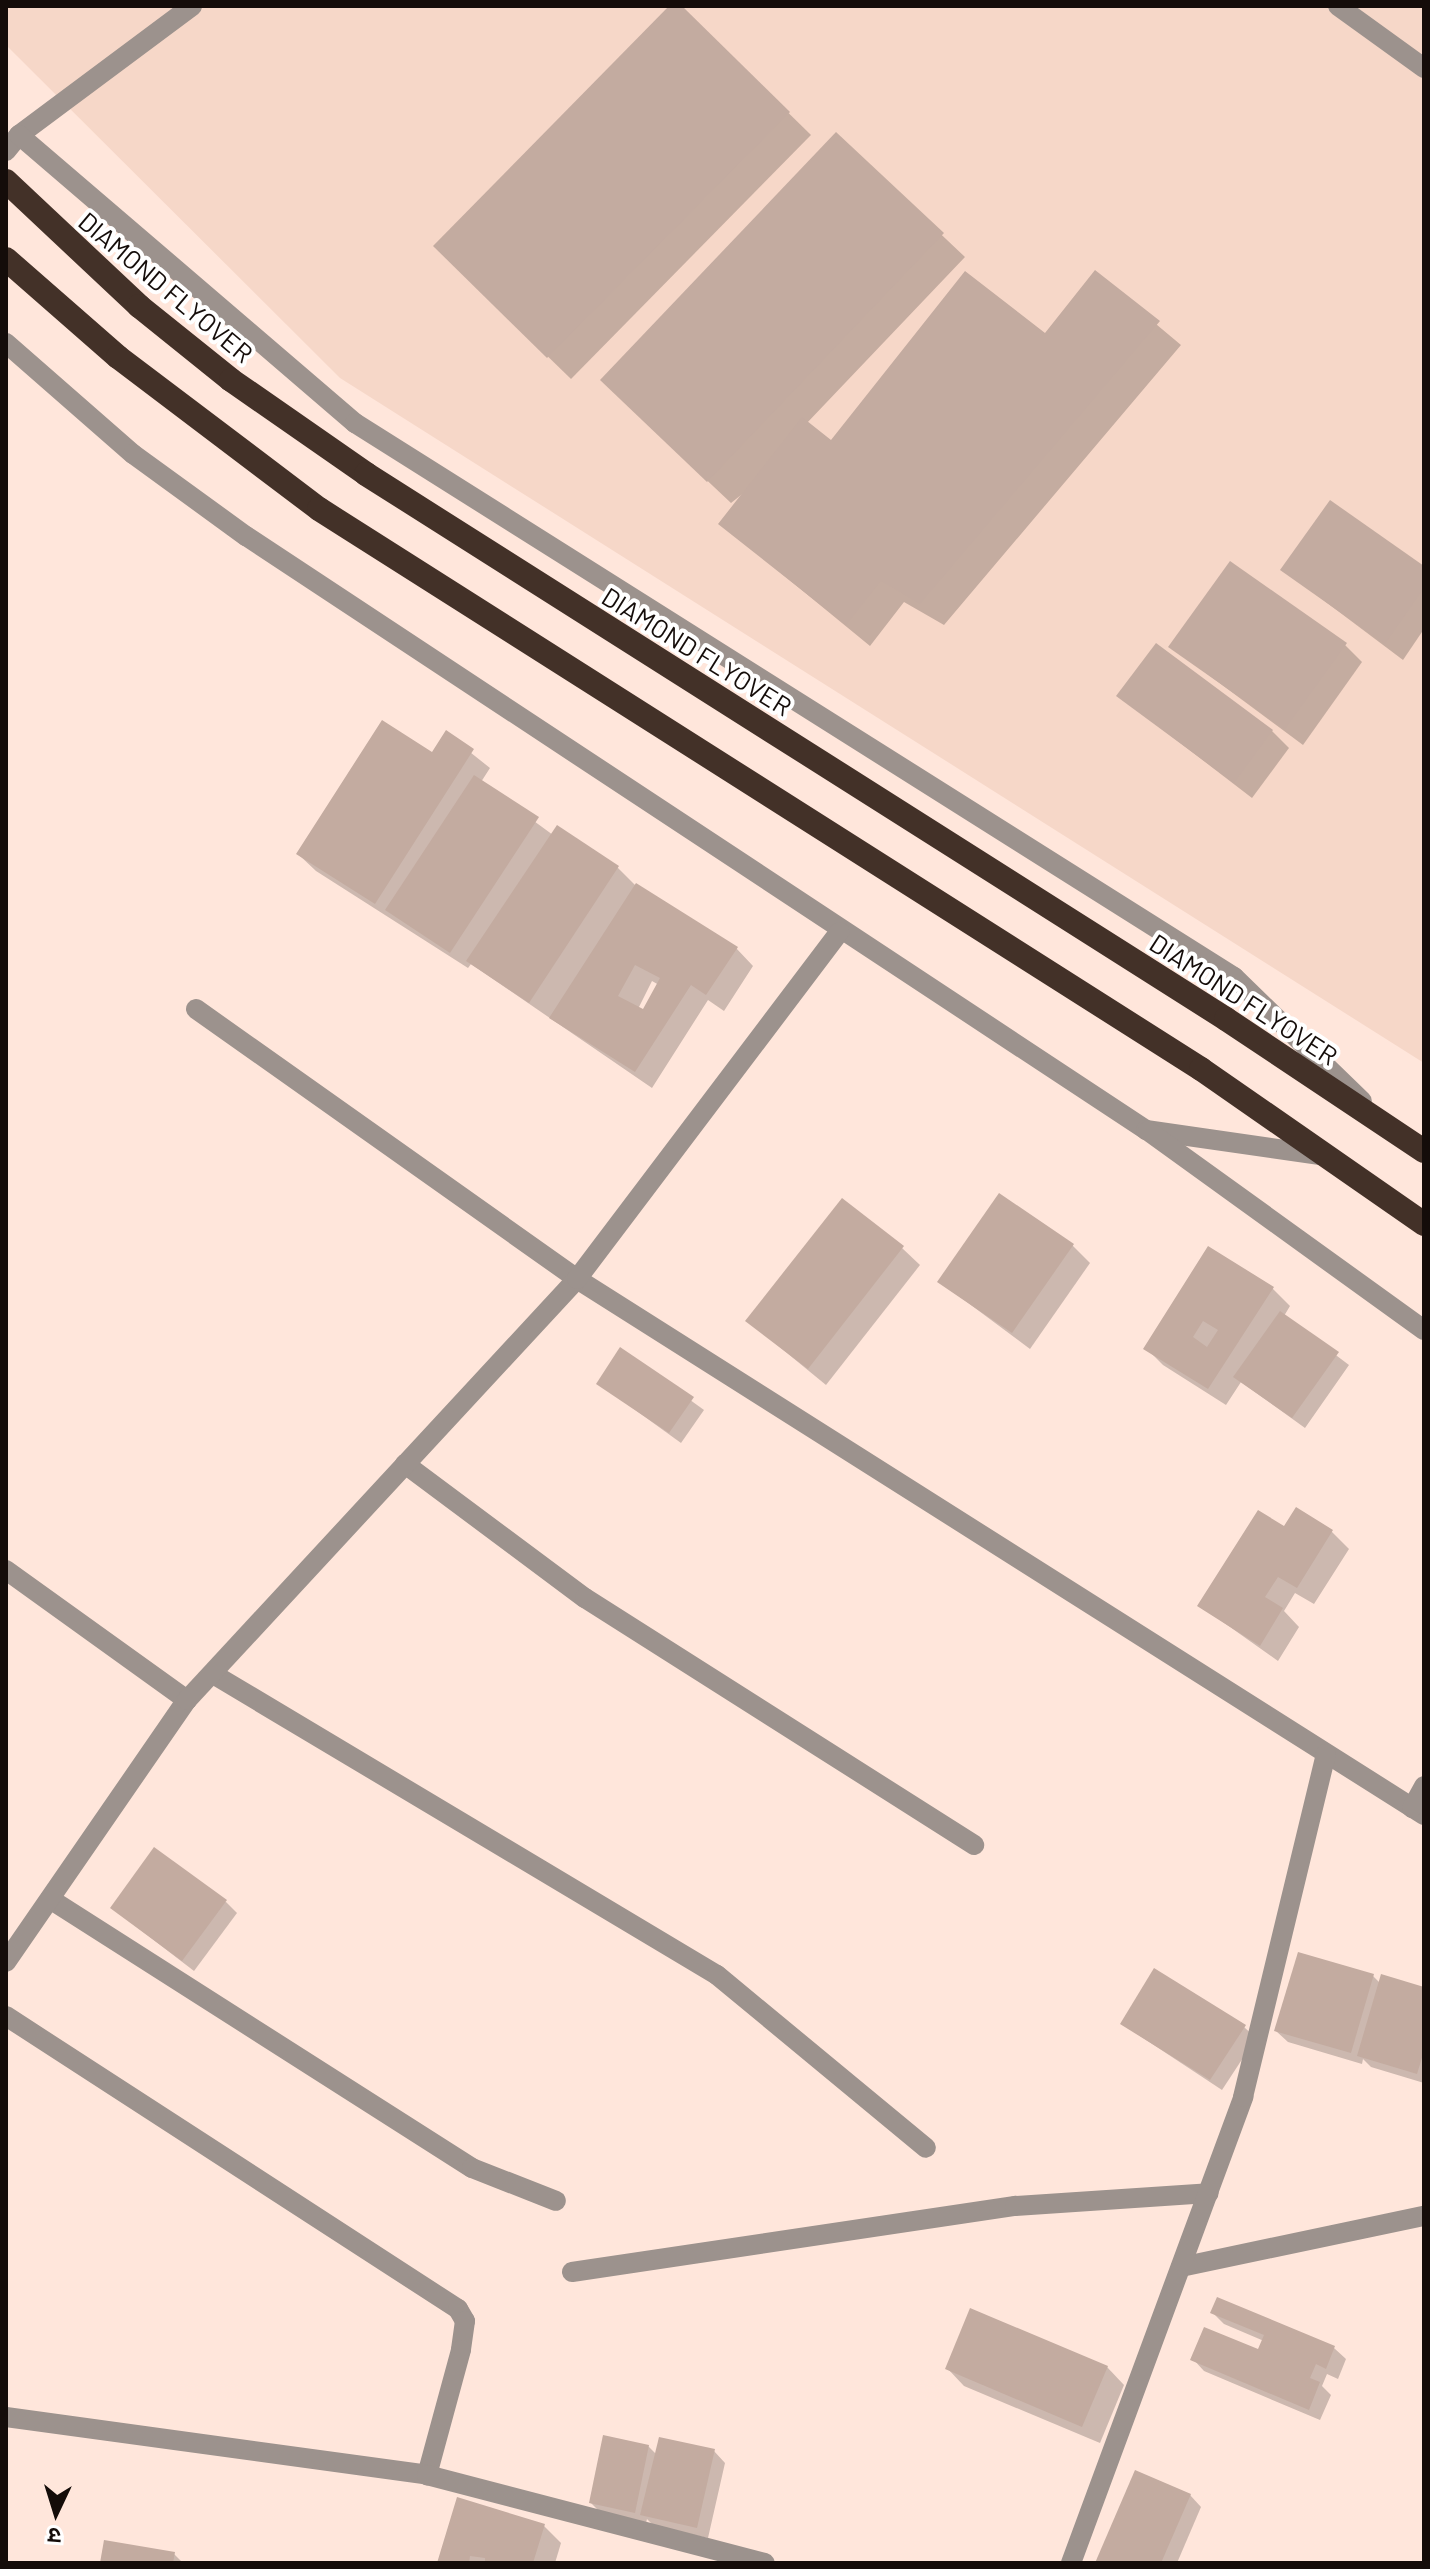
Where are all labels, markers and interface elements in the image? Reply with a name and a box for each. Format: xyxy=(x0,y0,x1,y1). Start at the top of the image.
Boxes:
street label: DIAMOND FLYOVER xyxy=(73,205,259,369)
street label: DIAMOND FLYOVER xyxy=(597,580,797,722)
street label: DIAMOND FLYOVER xyxy=(1144,927,1344,1071)
north arrow xyxy=(16,2473,96,2553)
text: उ xyxy=(47,2524,62,2550)

